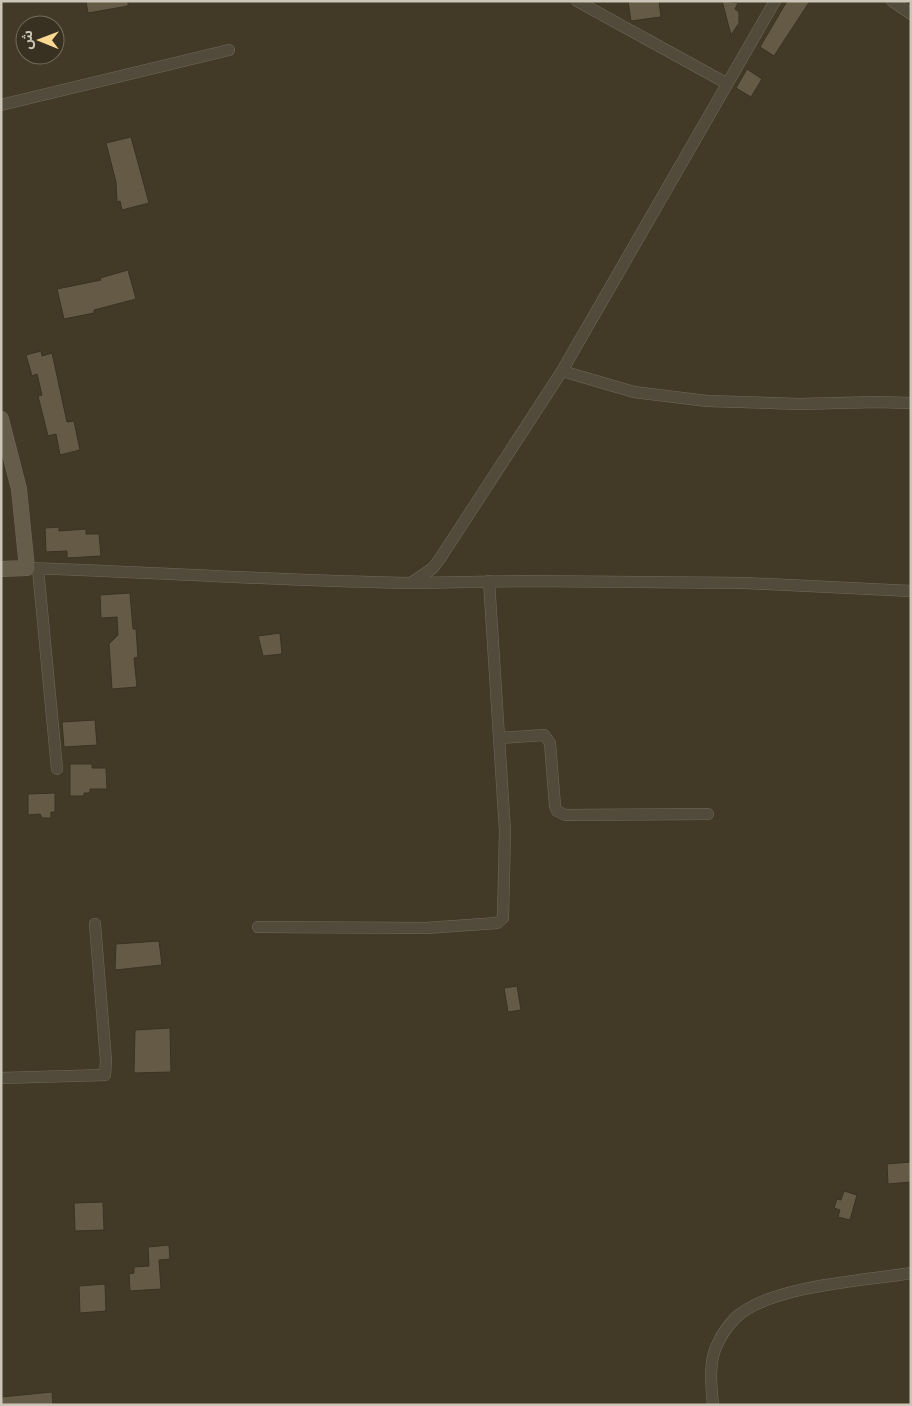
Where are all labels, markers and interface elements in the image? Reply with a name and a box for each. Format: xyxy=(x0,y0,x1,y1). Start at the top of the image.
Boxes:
north arrow xyxy=(15,15,65,65)
text: ش xyxy=(16,30,37,50)

